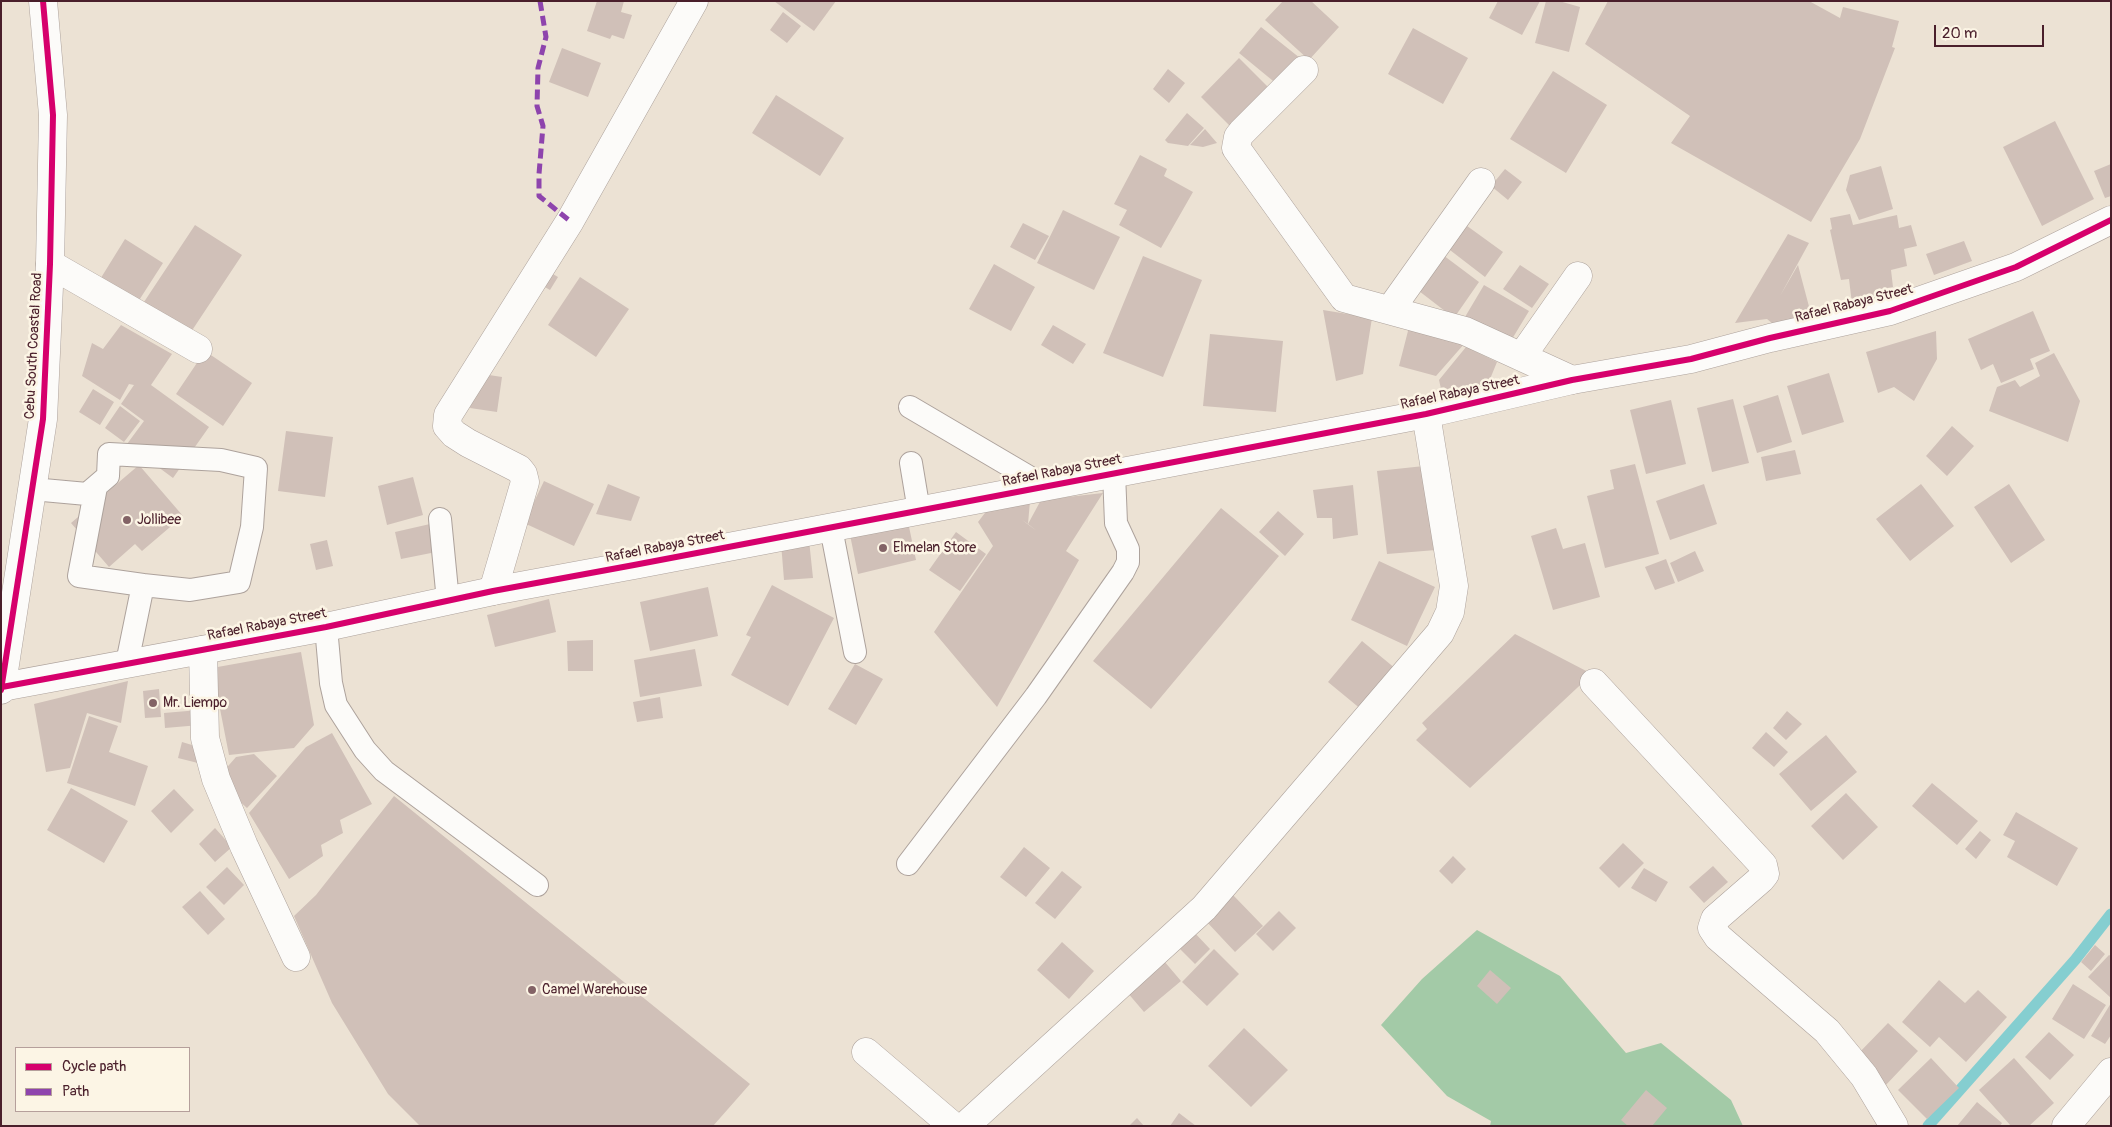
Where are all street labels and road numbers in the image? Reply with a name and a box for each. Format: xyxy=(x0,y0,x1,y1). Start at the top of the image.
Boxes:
street label: Cebu South Coastal Road xyxy=(22,272,46,420)
street label: Rafael Rabaya Street xyxy=(1793,281,1915,327)
street label: Rafael Rabaya Street xyxy=(1399,372,1521,414)
street label: Rafael Rabaya Street xyxy=(1001,451,1123,491)
street label: Rafael Rabaya Street xyxy=(604,527,726,567)
street label: Rafael Rabaya Street xyxy=(206,605,328,645)

